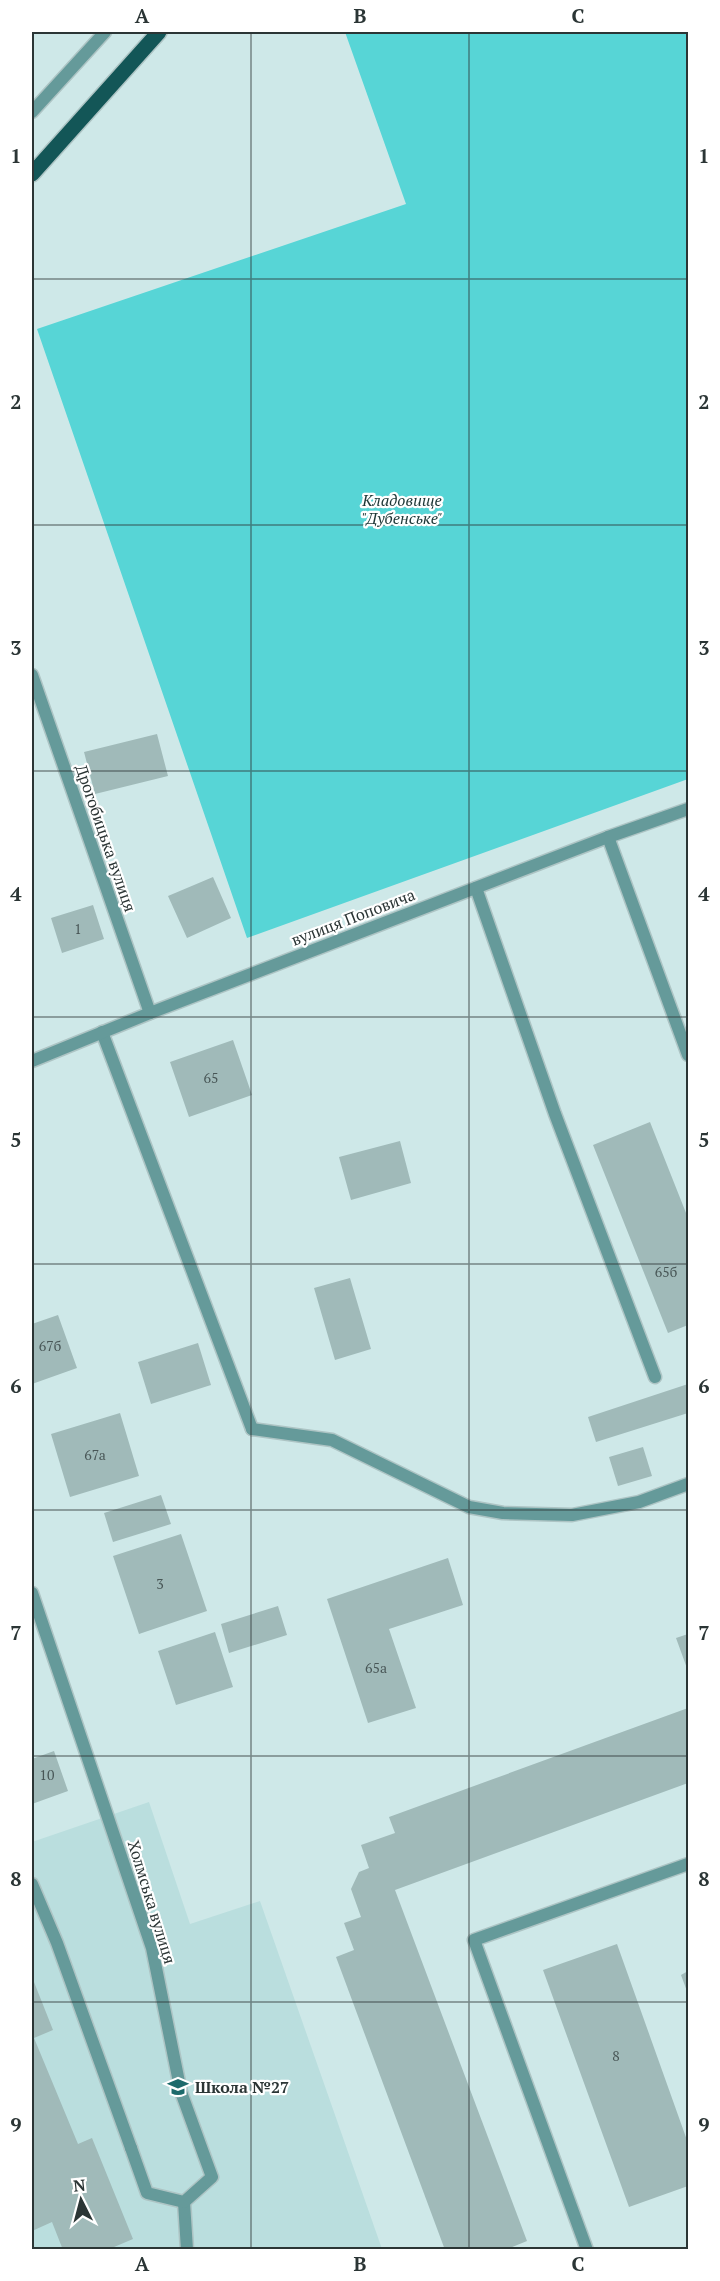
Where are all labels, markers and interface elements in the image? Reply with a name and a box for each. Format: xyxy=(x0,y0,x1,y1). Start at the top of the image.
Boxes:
text: A xyxy=(135,2,150,29)
text: B xyxy=(354,2,367,29)
text: C xyxy=(571,2,585,29)
text: 1 xyxy=(10,142,22,169)
text: 1 xyxy=(698,142,710,169)
text: 2 xyxy=(10,388,22,415)
text: 2 xyxy=(698,388,710,415)
park label: Кладовище "Дубенське" xyxy=(361,489,442,529)
text: 3 xyxy=(10,634,22,661)
text: 3 xyxy=(698,634,710,661)
street label: Дрогобицька вулиця xyxy=(70,761,142,915)
text: 4 xyxy=(10,880,22,907)
text: 4 xyxy=(698,880,710,907)
street label: вулиця Поповича xyxy=(288,883,418,951)
house number: 1 xyxy=(74,919,82,938)
house number: 65 xyxy=(204,1068,218,1087)
text: 5 xyxy=(10,1126,22,1153)
text: 5 xyxy=(698,1126,710,1153)
house number: 65б xyxy=(655,1262,677,1281)
house number: 67б xyxy=(39,1336,61,1355)
text: 6 xyxy=(10,1372,22,1399)
text: 6 xyxy=(698,1372,710,1399)
house number: 67а xyxy=(84,1445,106,1464)
house number: 3 xyxy=(156,1574,164,1593)
text: 7 xyxy=(10,1619,22,1646)
text: 7 xyxy=(698,1619,710,1646)
house number: 65а xyxy=(365,1658,387,1677)
house number: 10 xyxy=(40,1765,54,1784)
street label: Холмська вулиця xyxy=(123,1837,181,1967)
text: 8 xyxy=(10,1865,22,1892)
text: 8 xyxy=(698,1865,710,1892)
house number: 8 xyxy=(612,2046,620,2065)
school or university icon: Школа №27 xyxy=(166,2075,190,2099)
place label: Школа №27 xyxy=(195,2076,289,2098)
text: 9 xyxy=(10,2111,22,2138)
text: 9 xyxy=(698,2111,710,2138)
north arrow xyxy=(51,2170,111,2230)
text: N xyxy=(72,2174,87,2197)
text: A xyxy=(135,2250,150,2277)
text: B xyxy=(354,2250,367,2277)
text: C xyxy=(571,2250,585,2277)

